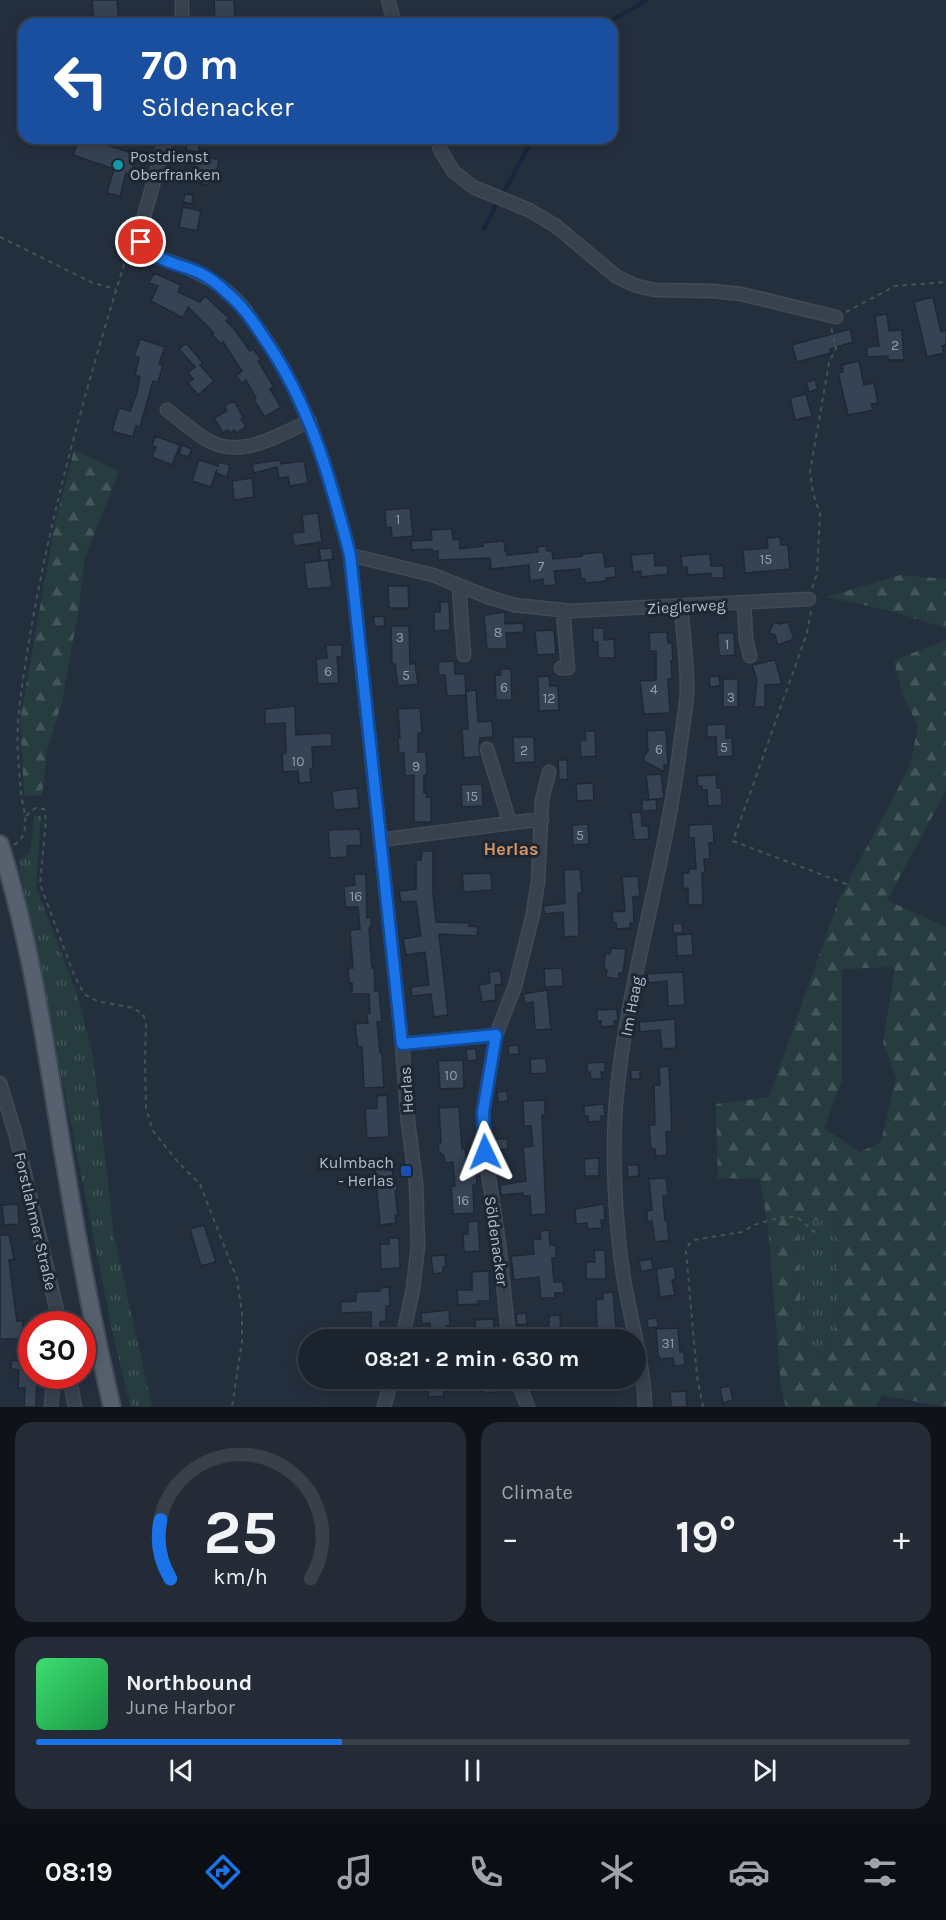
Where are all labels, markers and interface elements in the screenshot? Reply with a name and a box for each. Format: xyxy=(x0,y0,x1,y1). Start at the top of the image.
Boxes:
text: 70 m xyxy=(141,40,239,90)
icon: left xyxy=(42,42,120,120)
text: Söldenacker xyxy=(141,91,293,123)
place label: Postdienst Oberfranken xyxy=(130,147,220,184)
marker: Postdienst Oberfranken xyxy=(111,158,125,172)
pin xyxy=(115,216,166,267)
icon: arrive xyxy=(124,225,157,258)
house number: 2 xyxy=(891,337,899,354)
house number: 1 xyxy=(396,511,400,528)
house number: 15 xyxy=(760,551,772,568)
house number: 7 xyxy=(538,558,545,575)
street label: Zieglerweg xyxy=(646,595,726,618)
house number: 8 xyxy=(494,624,502,641)
house number: 3 xyxy=(396,629,404,646)
house number: 1 xyxy=(725,636,729,653)
house number: 6 xyxy=(324,663,332,680)
house number: 5 xyxy=(402,667,410,684)
house number: 6 xyxy=(500,679,508,696)
house number: 4 xyxy=(650,681,658,698)
house number: 3 xyxy=(727,689,735,706)
house number: 12 xyxy=(543,690,555,707)
house number: 5 xyxy=(720,739,728,756)
house number: 6 xyxy=(655,741,663,758)
house number: 2 xyxy=(520,742,528,759)
house number: 10 xyxy=(292,753,304,770)
house number: 9 xyxy=(412,758,420,775)
house number: 15 xyxy=(466,788,478,805)
house number: 5 xyxy=(576,827,584,844)
district label: Herlas xyxy=(484,838,538,860)
house number: 16 xyxy=(350,888,362,905)
street label: Im Haag xyxy=(616,975,647,1038)
street label: Herlas xyxy=(395,1066,418,1114)
house number: 10 xyxy=(445,1067,457,1084)
position arrow xyxy=(453,1120,517,1184)
street label: Forstlahmer Straße xyxy=(10,1150,61,1292)
place label: Kulmbach - Herlas xyxy=(319,1153,394,1190)
marker: Kulmbach - Herlas xyxy=(399,1164,413,1178)
house number: 16 xyxy=(457,1192,469,1209)
street label: Söldenacker xyxy=(481,1195,512,1287)
speed limit sign: 30 xyxy=(18,1311,96,1389)
house number: 31 xyxy=(662,1335,674,1352)
text: 08:21 · 2 min · 630 m xyxy=(364,1346,580,1372)
text: Climate xyxy=(502,1481,573,1504)
text: 25 xyxy=(203,1496,277,1569)
text: 19° xyxy=(675,1511,736,1563)
text: − xyxy=(502,1519,519,1557)
text: + xyxy=(893,1519,910,1557)
text: km/h xyxy=(213,1564,267,1589)
text: Northbound xyxy=(126,1670,252,1696)
text: June Harbor xyxy=(126,1696,235,1719)
icon: previous xyxy=(165,1754,198,1787)
icon: pause xyxy=(456,1754,489,1787)
icon: next xyxy=(748,1754,781,1787)
icon: directions xyxy=(202,1851,244,1893)
icon: music xyxy=(334,1851,376,1893)
icon: phone xyxy=(465,1851,507,1893)
icon: climate xyxy=(596,1851,638,1893)
icon: car xyxy=(728,1851,770,1893)
icon: filters xyxy=(859,1851,901,1893)
text: 08:19 xyxy=(45,1856,113,1888)

